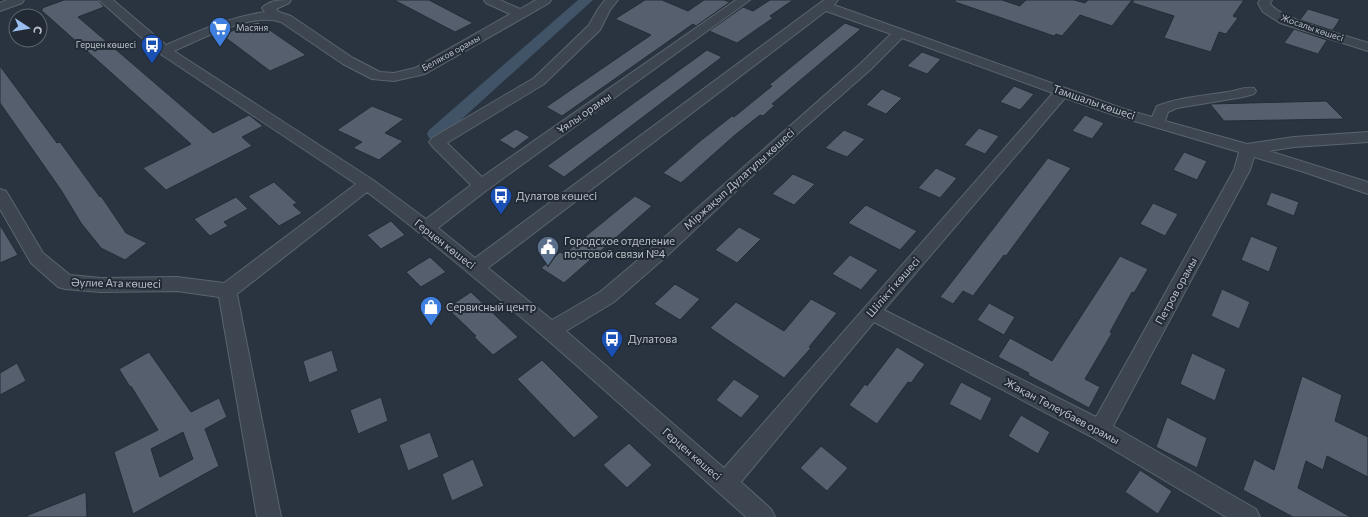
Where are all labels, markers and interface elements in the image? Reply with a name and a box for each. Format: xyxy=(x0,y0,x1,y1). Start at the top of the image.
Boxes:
north arrow xyxy=(8,8,48,48)
street label: Жосалы көшесі xyxy=(1279,12,1345,43)
supermarket icon: Масяня xyxy=(207,15,233,48)
place label: Масяня xyxy=(236,22,268,33)
text: С xyxy=(31,25,45,36)
bus stop icon: Герцен көшесі xyxy=(139,32,165,65)
street label: Беляков орамы xyxy=(420,32,482,73)
place label: Герцен көшесі xyxy=(76,39,136,50)
street label: Тамшалы көшесі xyxy=(1051,81,1137,122)
street label: Ұялы орамы xyxy=(554,89,613,136)
street label: Міржақып Дулатұлы көшесі xyxy=(681,125,797,232)
bus stop icon: Дулатов көшесі xyxy=(488,183,514,216)
place label: Дулатов көшесі xyxy=(516,189,597,202)
street label: Герцен көшесі xyxy=(412,216,478,271)
public building icon: Городское отделение почтовой связи №4 xyxy=(535,234,561,267)
place label: Городское отделение почтовой связи №4 xyxy=(564,234,675,260)
street label: Шілікті көшесі xyxy=(863,254,922,319)
street label: Петров орамы xyxy=(1152,255,1199,327)
street label: Әулие Ата көшесі xyxy=(71,275,161,290)
shop icon: Сервисный центр xyxy=(418,294,444,327)
place label: Сервисный центр xyxy=(446,300,536,313)
bus stop icon: Дулатова xyxy=(599,326,625,359)
place label: Дулатова xyxy=(628,332,677,345)
street label: Жақан Төлеубаев орамы xyxy=(1003,375,1122,446)
street label: Герцен көшесі xyxy=(660,425,724,483)

